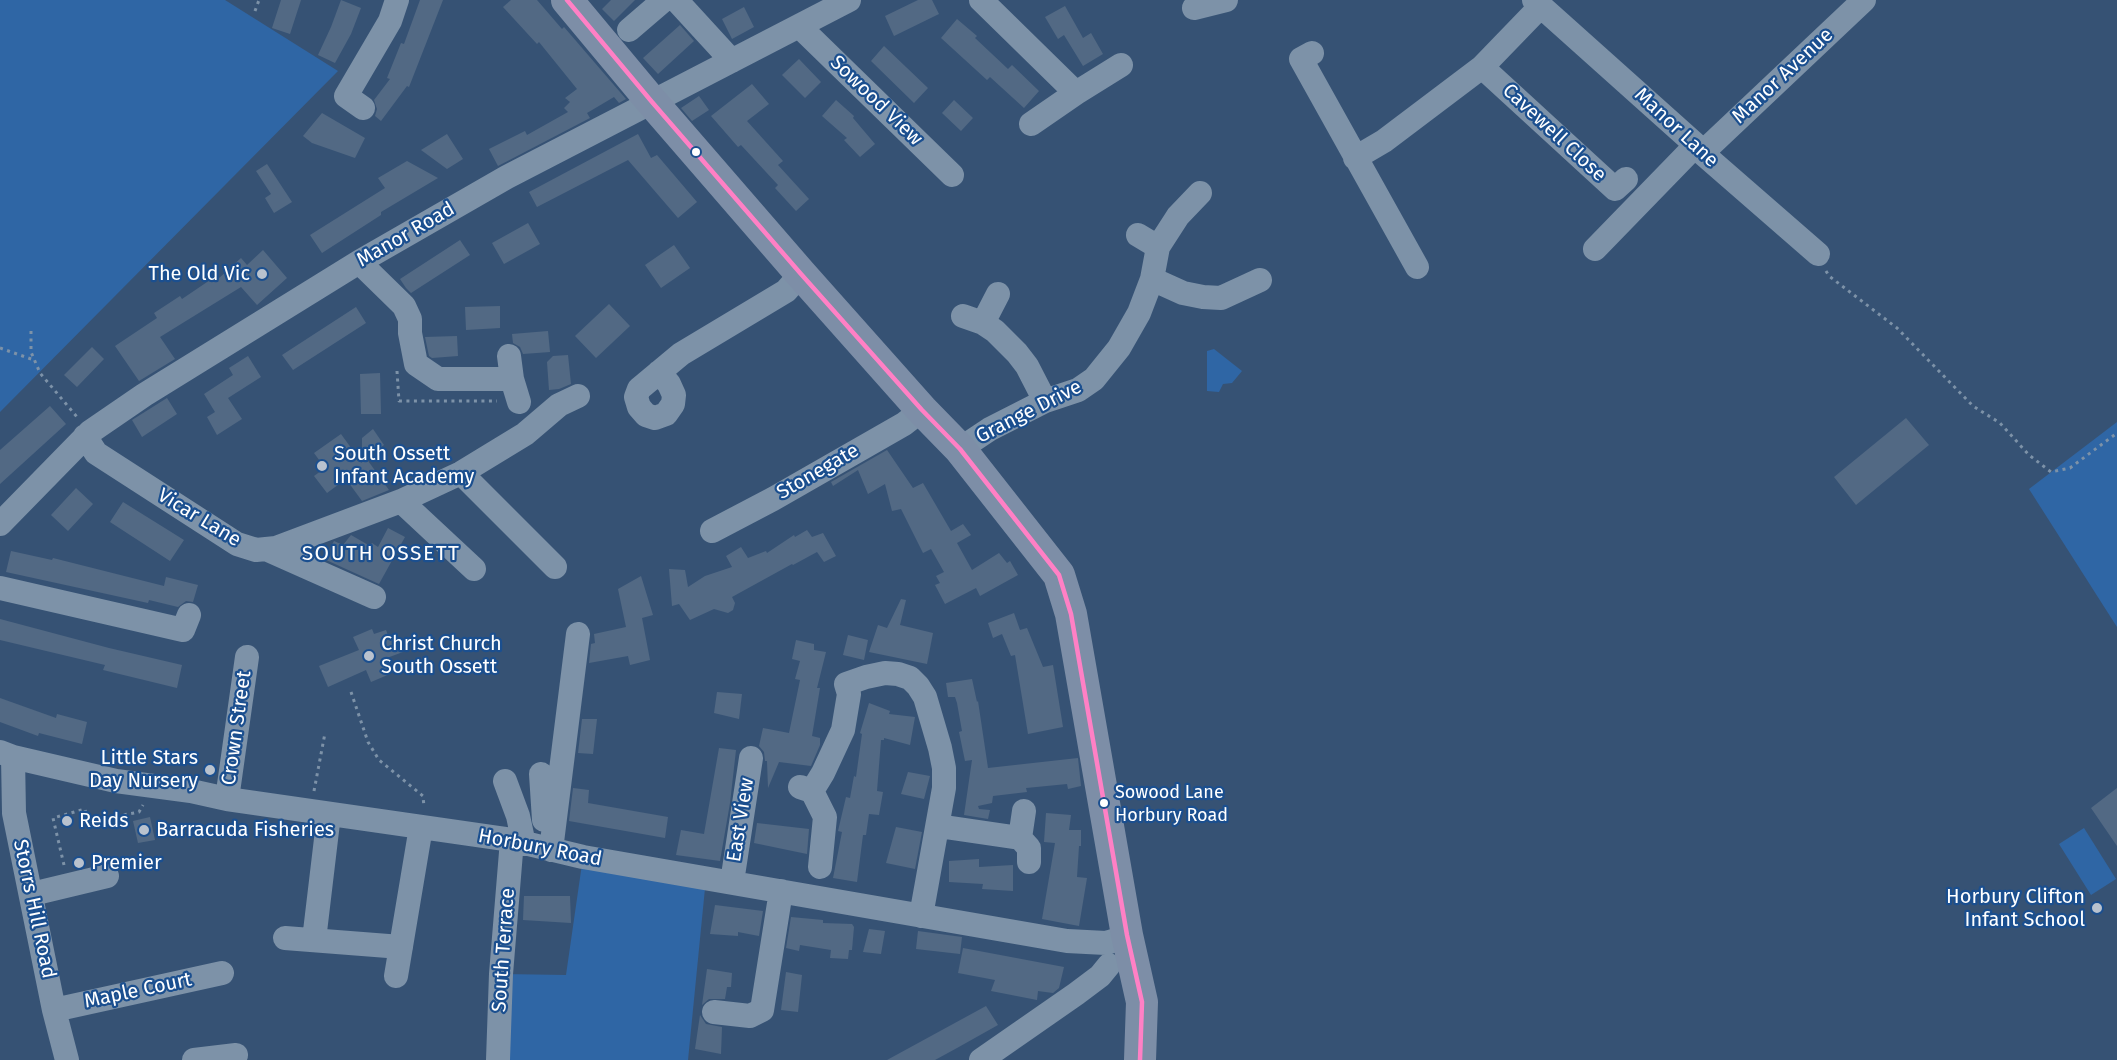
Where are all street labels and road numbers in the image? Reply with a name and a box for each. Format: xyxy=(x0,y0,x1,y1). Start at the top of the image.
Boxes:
street label: Manor Avenue xyxy=(1728,23,1838,129)
street label: Sowood View xyxy=(825,51,927,151)
street label: Cavewell Close xyxy=(1497,79,1611,187)
street label: Manor Lane xyxy=(1629,83,1723,173)
street label: Manor Road xyxy=(353,197,459,273)
street label: Grange Drive xyxy=(972,375,1086,449)
street label: Stonegate xyxy=(773,439,863,505)
street label: Vicar Lane xyxy=(153,484,245,552)
street label: Crown Street xyxy=(217,669,257,787)
street label: East View xyxy=(722,776,760,864)
street label: Horbury Road xyxy=(476,824,604,872)
street label: Storrs Hill Road xyxy=(8,837,60,981)
street label: South Terrace xyxy=(488,887,520,1013)
street label: Maple Court xyxy=(82,968,194,1014)

